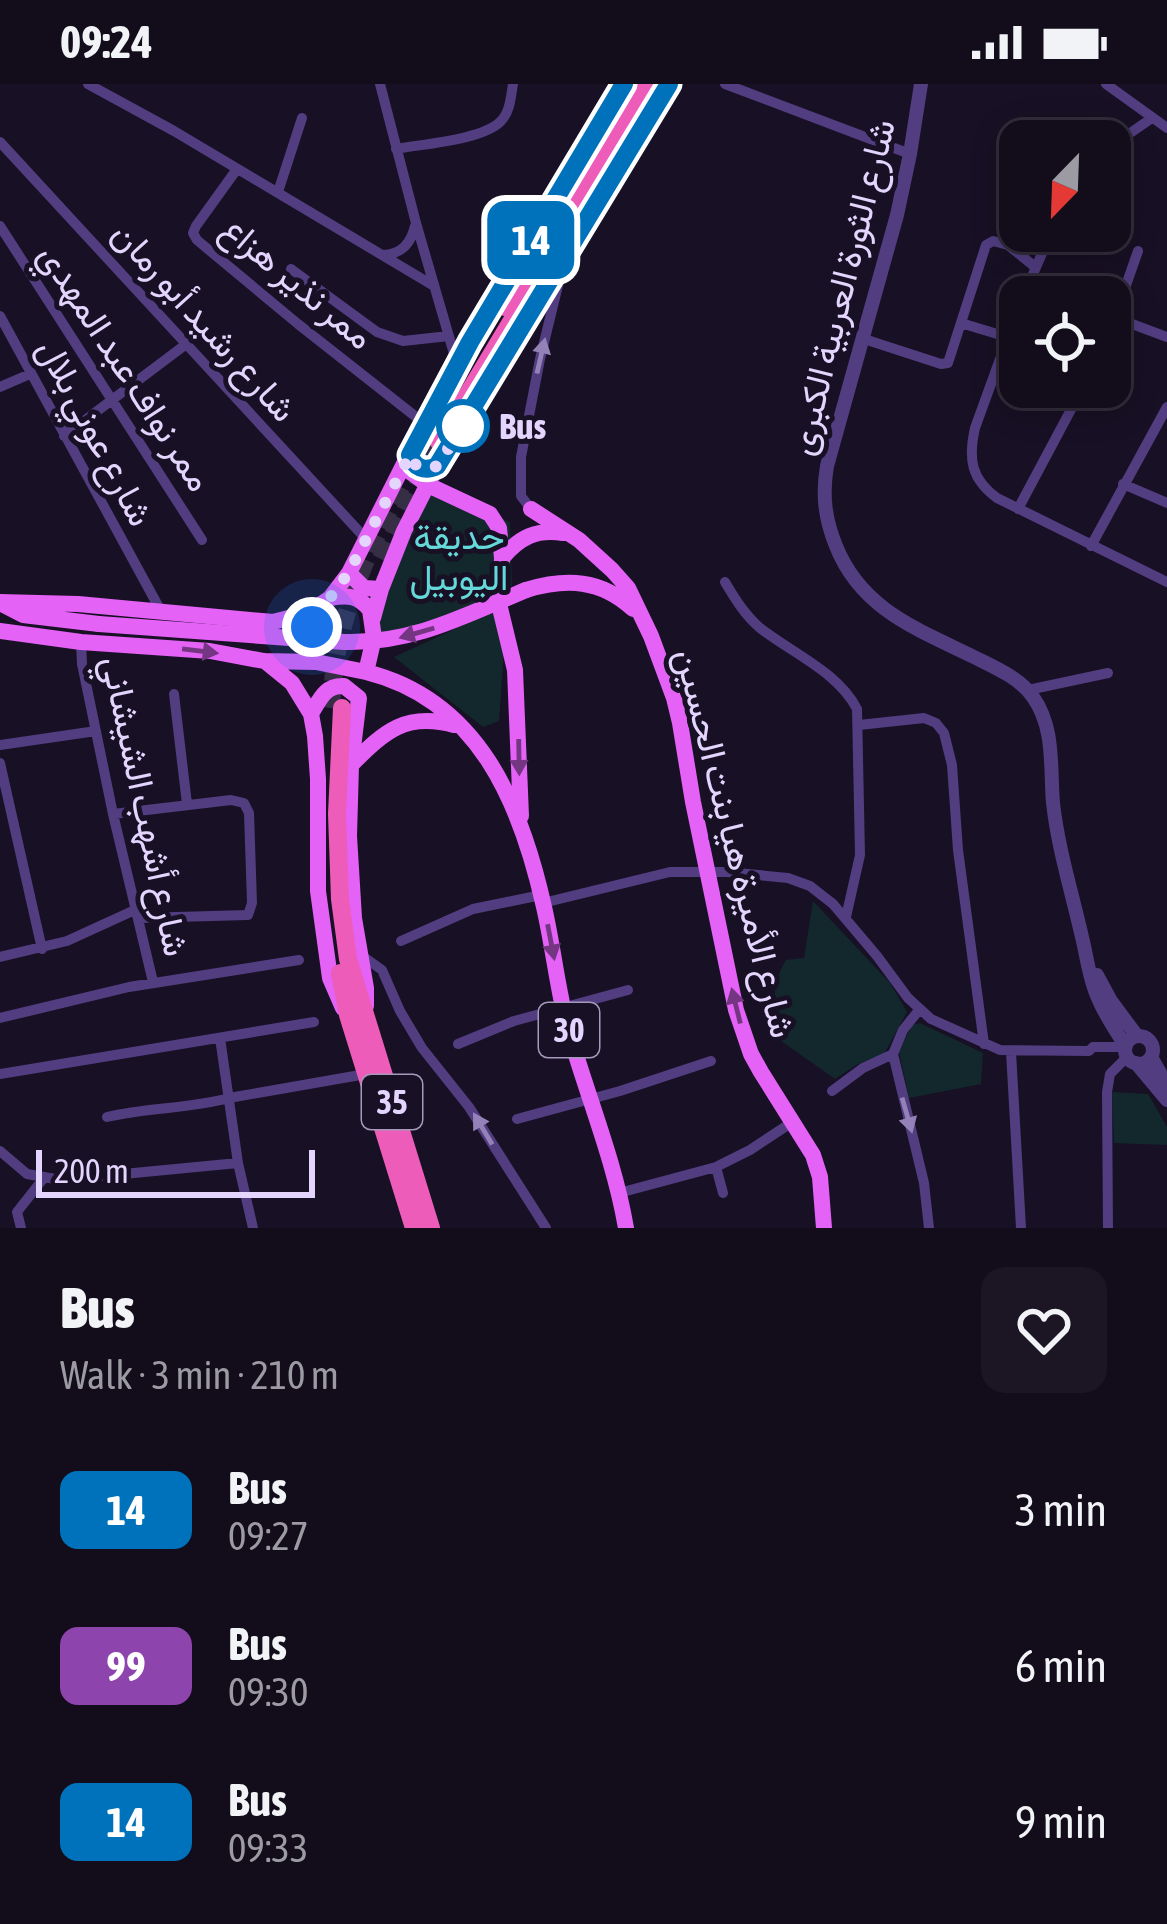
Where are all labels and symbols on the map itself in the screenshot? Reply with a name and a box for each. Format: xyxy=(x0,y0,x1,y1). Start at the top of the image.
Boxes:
street label: شارع الثورة العربية الكبرى xyxy=(779,115,907,460)
north arrow xyxy=(999,120,1131,252)
line badge: 14 xyxy=(477,201,585,279)
street label: ممر نذير هزاع xyxy=(211,207,382,361)
street label: شارع رشيد أبو رمان xyxy=(101,212,306,432)
street label: ممر نواف عبد المهدي xyxy=(23,235,222,504)
street label: شارع عوني بلال xyxy=(21,331,163,537)
one-way arrow xyxy=(533,337,552,375)
marker: Bus xyxy=(438,401,488,451)
place label: Bus xyxy=(499,405,546,447)
park label: حديقة اليوبيل xyxy=(410,515,508,600)
your location xyxy=(282,597,342,657)
one-way arrow xyxy=(398,625,435,643)
one-way arrow xyxy=(182,641,219,660)
street label: شارع الأميرة هيا بنت الحسين xyxy=(663,644,805,1043)
street label: شارع أشهب الشيشاني xyxy=(85,652,198,962)
one-way arrow xyxy=(510,739,529,777)
one-way arrow xyxy=(542,924,561,962)
one-way arrow xyxy=(726,988,745,1025)
road number: 30 xyxy=(539,1003,599,1057)
road number: 35 xyxy=(362,1075,422,1129)
one-way arrow xyxy=(899,1097,918,1134)
one-way arrow xyxy=(473,1112,494,1146)
scale bar xyxy=(36,1144,315,1197)

